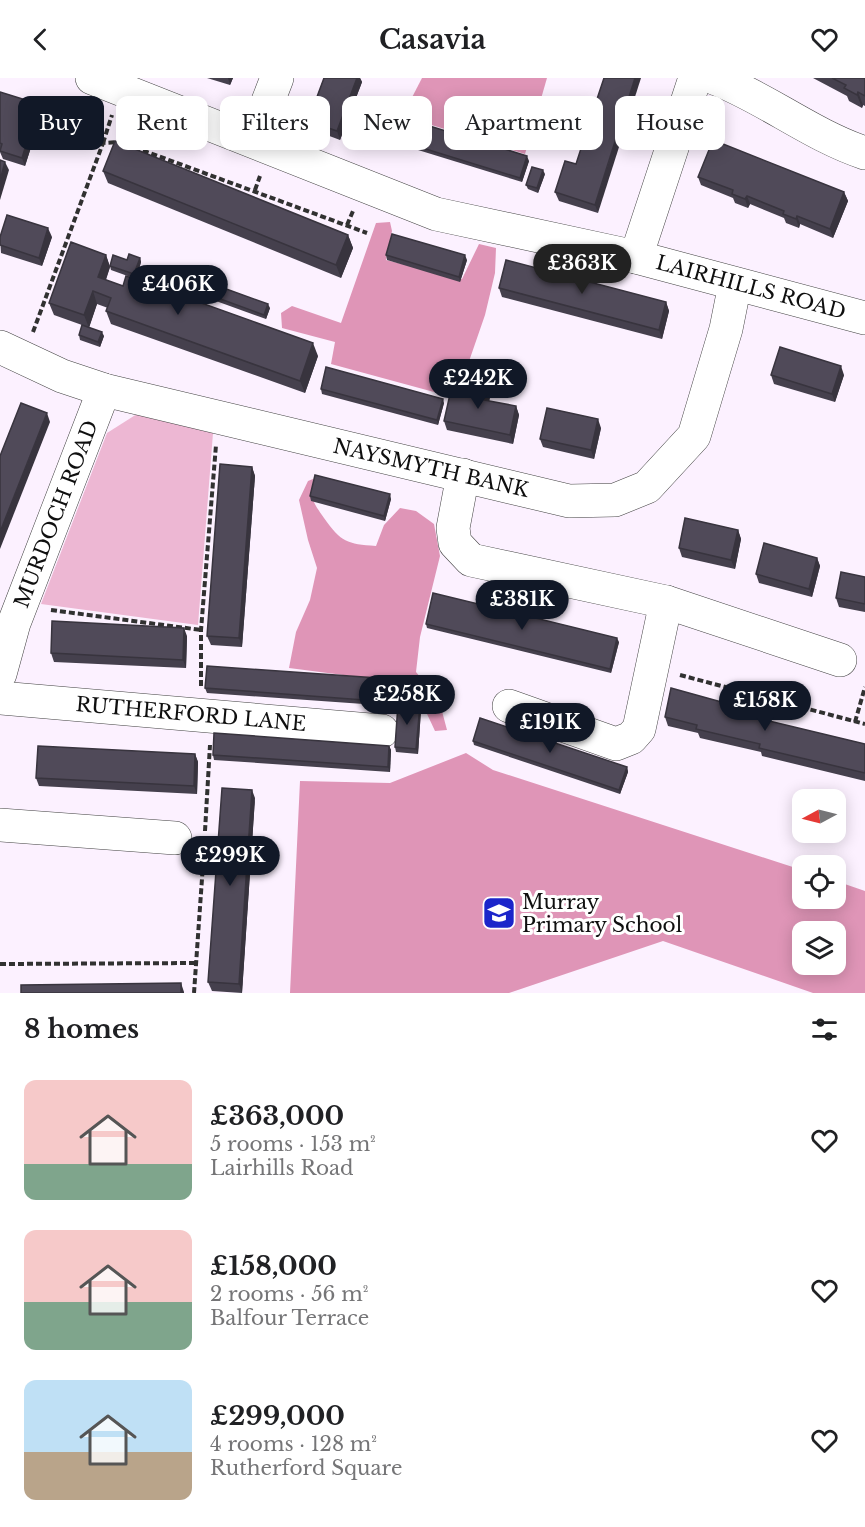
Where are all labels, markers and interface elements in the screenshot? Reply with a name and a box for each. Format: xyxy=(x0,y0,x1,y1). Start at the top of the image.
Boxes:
icon: back xyxy=(24,23,57,56)
text: Casavia xyxy=(379,23,486,56)
icon: heart xyxy=(808,23,841,56)
chip: Buy xyxy=(18,96,104,150)
chip: Rent xyxy=(116,96,208,150)
chip: Filters xyxy=(220,96,330,150)
chip: New xyxy=(342,96,432,150)
chip: Apartment xyxy=(444,96,603,150)
chip: House xyxy=(615,96,725,150)
pin: £363K xyxy=(540,244,624,295)
street label: LAIRHILLS ROAD xyxy=(654,250,848,324)
text: £363K xyxy=(547,251,617,275)
pin: £406K xyxy=(136,265,220,316)
text: £406K xyxy=(142,272,214,296)
pin: £242K xyxy=(436,359,520,410)
text: £242K xyxy=(443,366,513,390)
street label: MURDOCH ROAD xyxy=(9,417,103,611)
street label: NAYSMYTH BANK xyxy=(331,434,532,502)
pin: £381K xyxy=(480,580,564,631)
text: £381K xyxy=(490,587,554,611)
pin: £258K xyxy=(365,675,449,726)
pin: £158K xyxy=(723,681,807,732)
text: £258K xyxy=(373,682,441,706)
text: £158K xyxy=(733,688,797,712)
street label: RUTHERFORD LANE xyxy=(75,692,307,736)
pin: £191K xyxy=(508,703,592,754)
text: £191K xyxy=(519,710,581,734)
north arrow xyxy=(792,789,846,843)
map controls xyxy=(792,789,846,975)
pin: £299K xyxy=(188,836,272,887)
text: £299K xyxy=(195,843,265,867)
button: locate xyxy=(792,855,846,909)
place label: Murray Primary School xyxy=(522,890,682,937)
school or university icon: Murray Primary School xyxy=(481,895,517,931)
button: layers xyxy=(792,921,846,975)
text: 8 homes xyxy=(24,1013,139,1045)
icon: filters xyxy=(808,1013,841,1046)
text: £363,000 xyxy=(210,1100,344,1132)
icon: home xyxy=(72,1104,144,1176)
icon: heart xyxy=(808,1124,841,1157)
text: 5 rooms · 153 m² xyxy=(210,1132,376,1156)
text: Lairhills Road xyxy=(210,1156,354,1180)
text: £158,000 xyxy=(210,1250,337,1282)
icon: home xyxy=(72,1254,144,1326)
icon: heart xyxy=(808,1274,841,1307)
text: 2 rooms · 56 m² xyxy=(210,1282,368,1306)
text: Balfour Terrace xyxy=(210,1306,369,1330)
text: £299,000 xyxy=(210,1400,345,1432)
icon: home xyxy=(72,1404,144,1476)
icon: heart xyxy=(808,1424,841,1457)
text: 4 rooms · 128 m² xyxy=(210,1432,377,1456)
text: Rutherford Square xyxy=(210,1456,402,1480)

